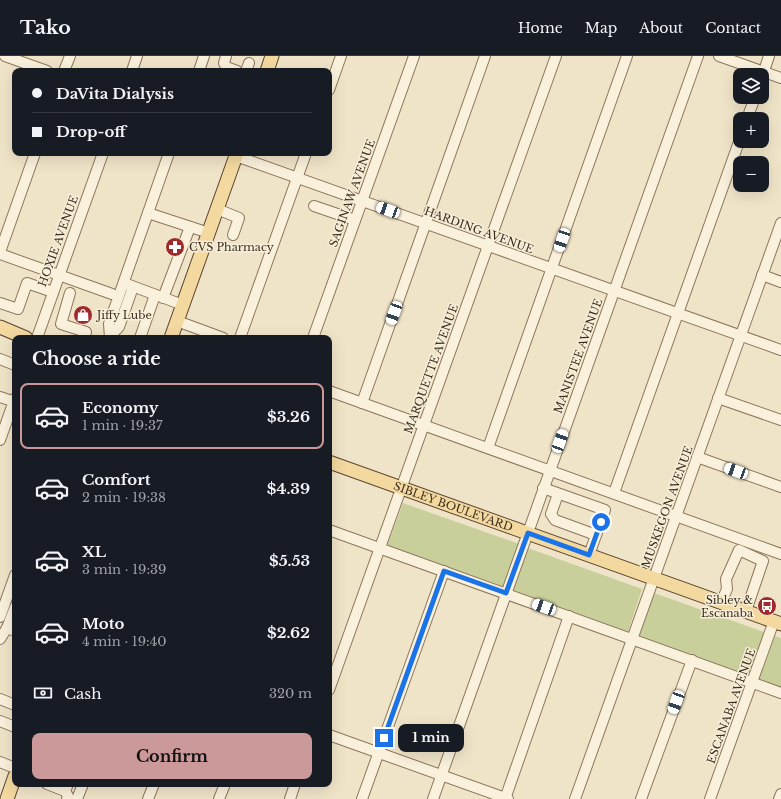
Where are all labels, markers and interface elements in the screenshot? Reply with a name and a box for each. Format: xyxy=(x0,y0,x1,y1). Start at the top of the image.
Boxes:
text: Tako xyxy=(20,16,71,39)
text: Home xyxy=(518,19,563,37)
text: Map xyxy=(585,19,617,37)
text: About xyxy=(639,19,683,37)
text: Contact xyxy=(705,19,761,37)
map controls xyxy=(733,68,769,192)
button: layers xyxy=(733,68,769,104)
text: DaVita Dialysis xyxy=(56,84,174,103)
button: + xyxy=(733,112,769,148)
text: Drop-off xyxy=(56,122,126,141)
street label: SAGINAW AVENUE xyxy=(326,137,378,249)
button: − xyxy=(733,156,769,192)
street label: HOXIE AVENUE xyxy=(35,194,81,288)
car xyxy=(375,200,401,220)
street label: HARDING AVENUE xyxy=(423,204,535,256)
car xyxy=(552,227,572,253)
pharmacy icon: CVS Pharmacy xyxy=(164,236,186,258)
place label: CVS Pharmacy xyxy=(189,240,274,254)
street label: MANISTEE AVENUE xyxy=(551,297,605,415)
car xyxy=(384,300,404,326)
street label: MARQUETTE AVENUE xyxy=(401,302,461,436)
shop icon: Jiffy Lube xyxy=(72,304,94,326)
place label: Jiffy Lube xyxy=(95,308,152,322)
text: Choose a ride xyxy=(32,348,161,370)
icon: car xyxy=(34,398,70,434)
text: Economy xyxy=(82,398,159,417)
text: $3.26 xyxy=(267,407,310,426)
text: 1 min · 19:37 xyxy=(82,417,162,434)
car xyxy=(550,428,570,454)
street label: MUSKEGON AVENUE xyxy=(638,444,696,570)
car xyxy=(723,461,749,481)
icon: car xyxy=(34,470,70,506)
text: Comfort xyxy=(82,470,150,489)
text: $4.39 xyxy=(267,479,310,498)
street label: SIBLEY BOULEVARD xyxy=(392,479,515,534)
text: 2 min · 19:38 xyxy=(82,489,166,506)
route start xyxy=(592,513,610,531)
icon: car xyxy=(34,542,70,578)
text: XL xyxy=(82,542,106,561)
text: $5.53 xyxy=(269,551,310,570)
text: 3 min · 19:39 xyxy=(82,561,166,578)
place label: Sibley & Escanaba xyxy=(701,593,754,620)
bus stop icon: Sibley & Escanaba xyxy=(756,595,778,617)
car xyxy=(531,597,557,617)
icon: car xyxy=(34,614,70,650)
text: Moto xyxy=(82,614,124,633)
text: $2.62 xyxy=(267,623,310,642)
text: 4 min · 19:40 xyxy=(82,633,167,650)
street label: ESCANABA AVENUE xyxy=(704,647,758,765)
icon: cash xyxy=(32,682,54,704)
text: Cash xyxy=(64,684,101,703)
text: 320 m xyxy=(269,685,312,702)
car xyxy=(666,689,686,715)
callout: 1 min xyxy=(398,724,464,752)
route end xyxy=(375,729,393,747)
text: 1 min xyxy=(412,729,450,746)
button: Confirm xyxy=(32,733,312,779)

